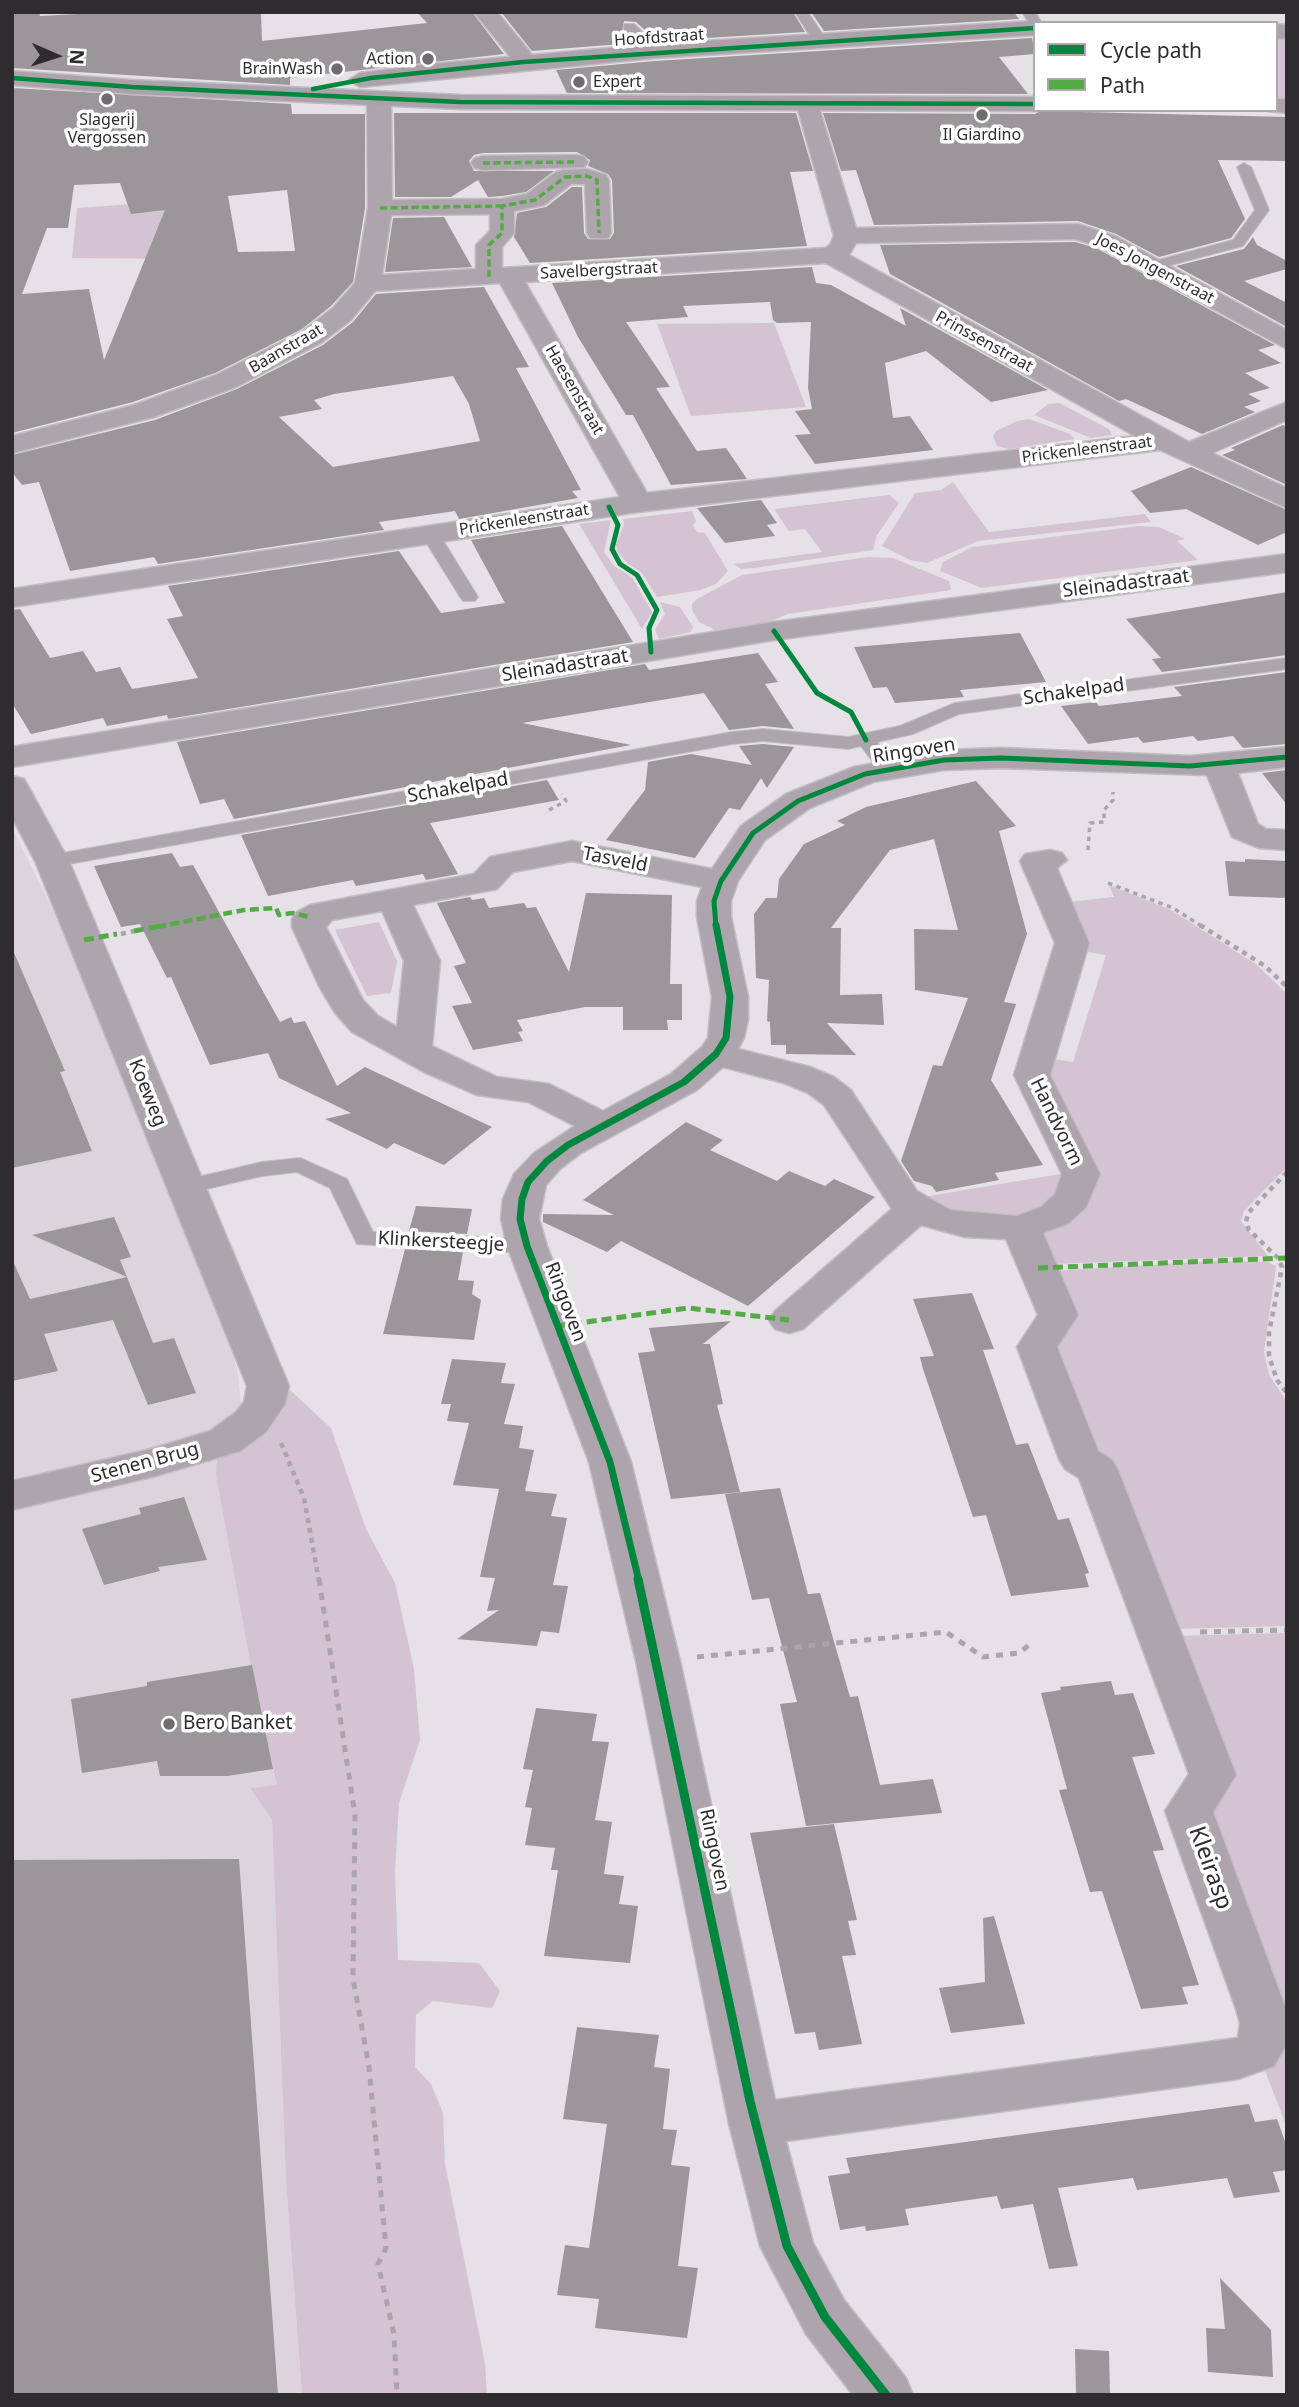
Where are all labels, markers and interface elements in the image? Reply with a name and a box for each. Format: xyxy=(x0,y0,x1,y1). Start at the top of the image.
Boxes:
north arrow xyxy=(21,21,91,91)
legend xyxy=(1033,21,1278,112)
street label: Hoofdstraat xyxy=(613,25,705,51)
text: Cycle path xyxy=(1100,36,1202,64)
text: N xyxy=(64,49,90,65)
place label: Action xyxy=(367,49,414,69)
marker: Action xyxy=(420,51,436,67)
place label: BrainWash xyxy=(242,59,323,79)
marker: BrainWash xyxy=(329,61,345,77)
text: Path xyxy=(1100,71,1145,99)
place label: Expert xyxy=(593,72,642,92)
marker: Expert xyxy=(571,74,587,90)
marker: Slagerij Vergossen xyxy=(99,91,115,107)
marker: Il Giardino xyxy=(974,107,990,123)
place label: Slagerij Vergossen xyxy=(68,110,146,148)
place label: Il Giardino xyxy=(943,125,1021,145)
street label: Joes Jongenstraat xyxy=(1093,230,1217,308)
street label: Savelbergstraat xyxy=(540,258,658,284)
street label: Prinssenstraat xyxy=(932,307,1036,377)
street label: Baanstraat xyxy=(246,320,326,378)
street label: Haesenstraat xyxy=(541,342,607,438)
street label: Prickenleenstraat xyxy=(1021,432,1153,468)
street label: Prickenleenstraat xyxy=(458,500,590,540)
street label: Sleinadastraat xyxy=(1061,565,1191,603)
street label: Sleinadastraat xyxy=(500,645,630,687)
street label: Schakelpad xyxy=(1022,674,1126,710)
street label: Ringoven xyxy=(871,733,957,769)
street label: Schakelpad xyxy=(406,768,510,808)
street label: Tasveld xyxy=(581,843,649,877)
street label: Koeweg xyxy=(123,1056,171,1130)
street label: Handvorm xyxy=(1025,1074,1087,1170)
street label: Klinkersteegje xyxy=(377,1227,505,1257)
street label: Ringoven xyxy=(539,1259,591,1345)
street label: Stenen Brug xyxy=(89,1438,201,1488)
place label: Bero Banket xyxy=(183,1713,292,1735)
marker: Bero Banket xyxy=(161,1716,177,1732)
street label: Ringoven xyxy=(694,1807,734,1893)
street label: Kleirasp xyxy=(1182,1823,1238,1913)

